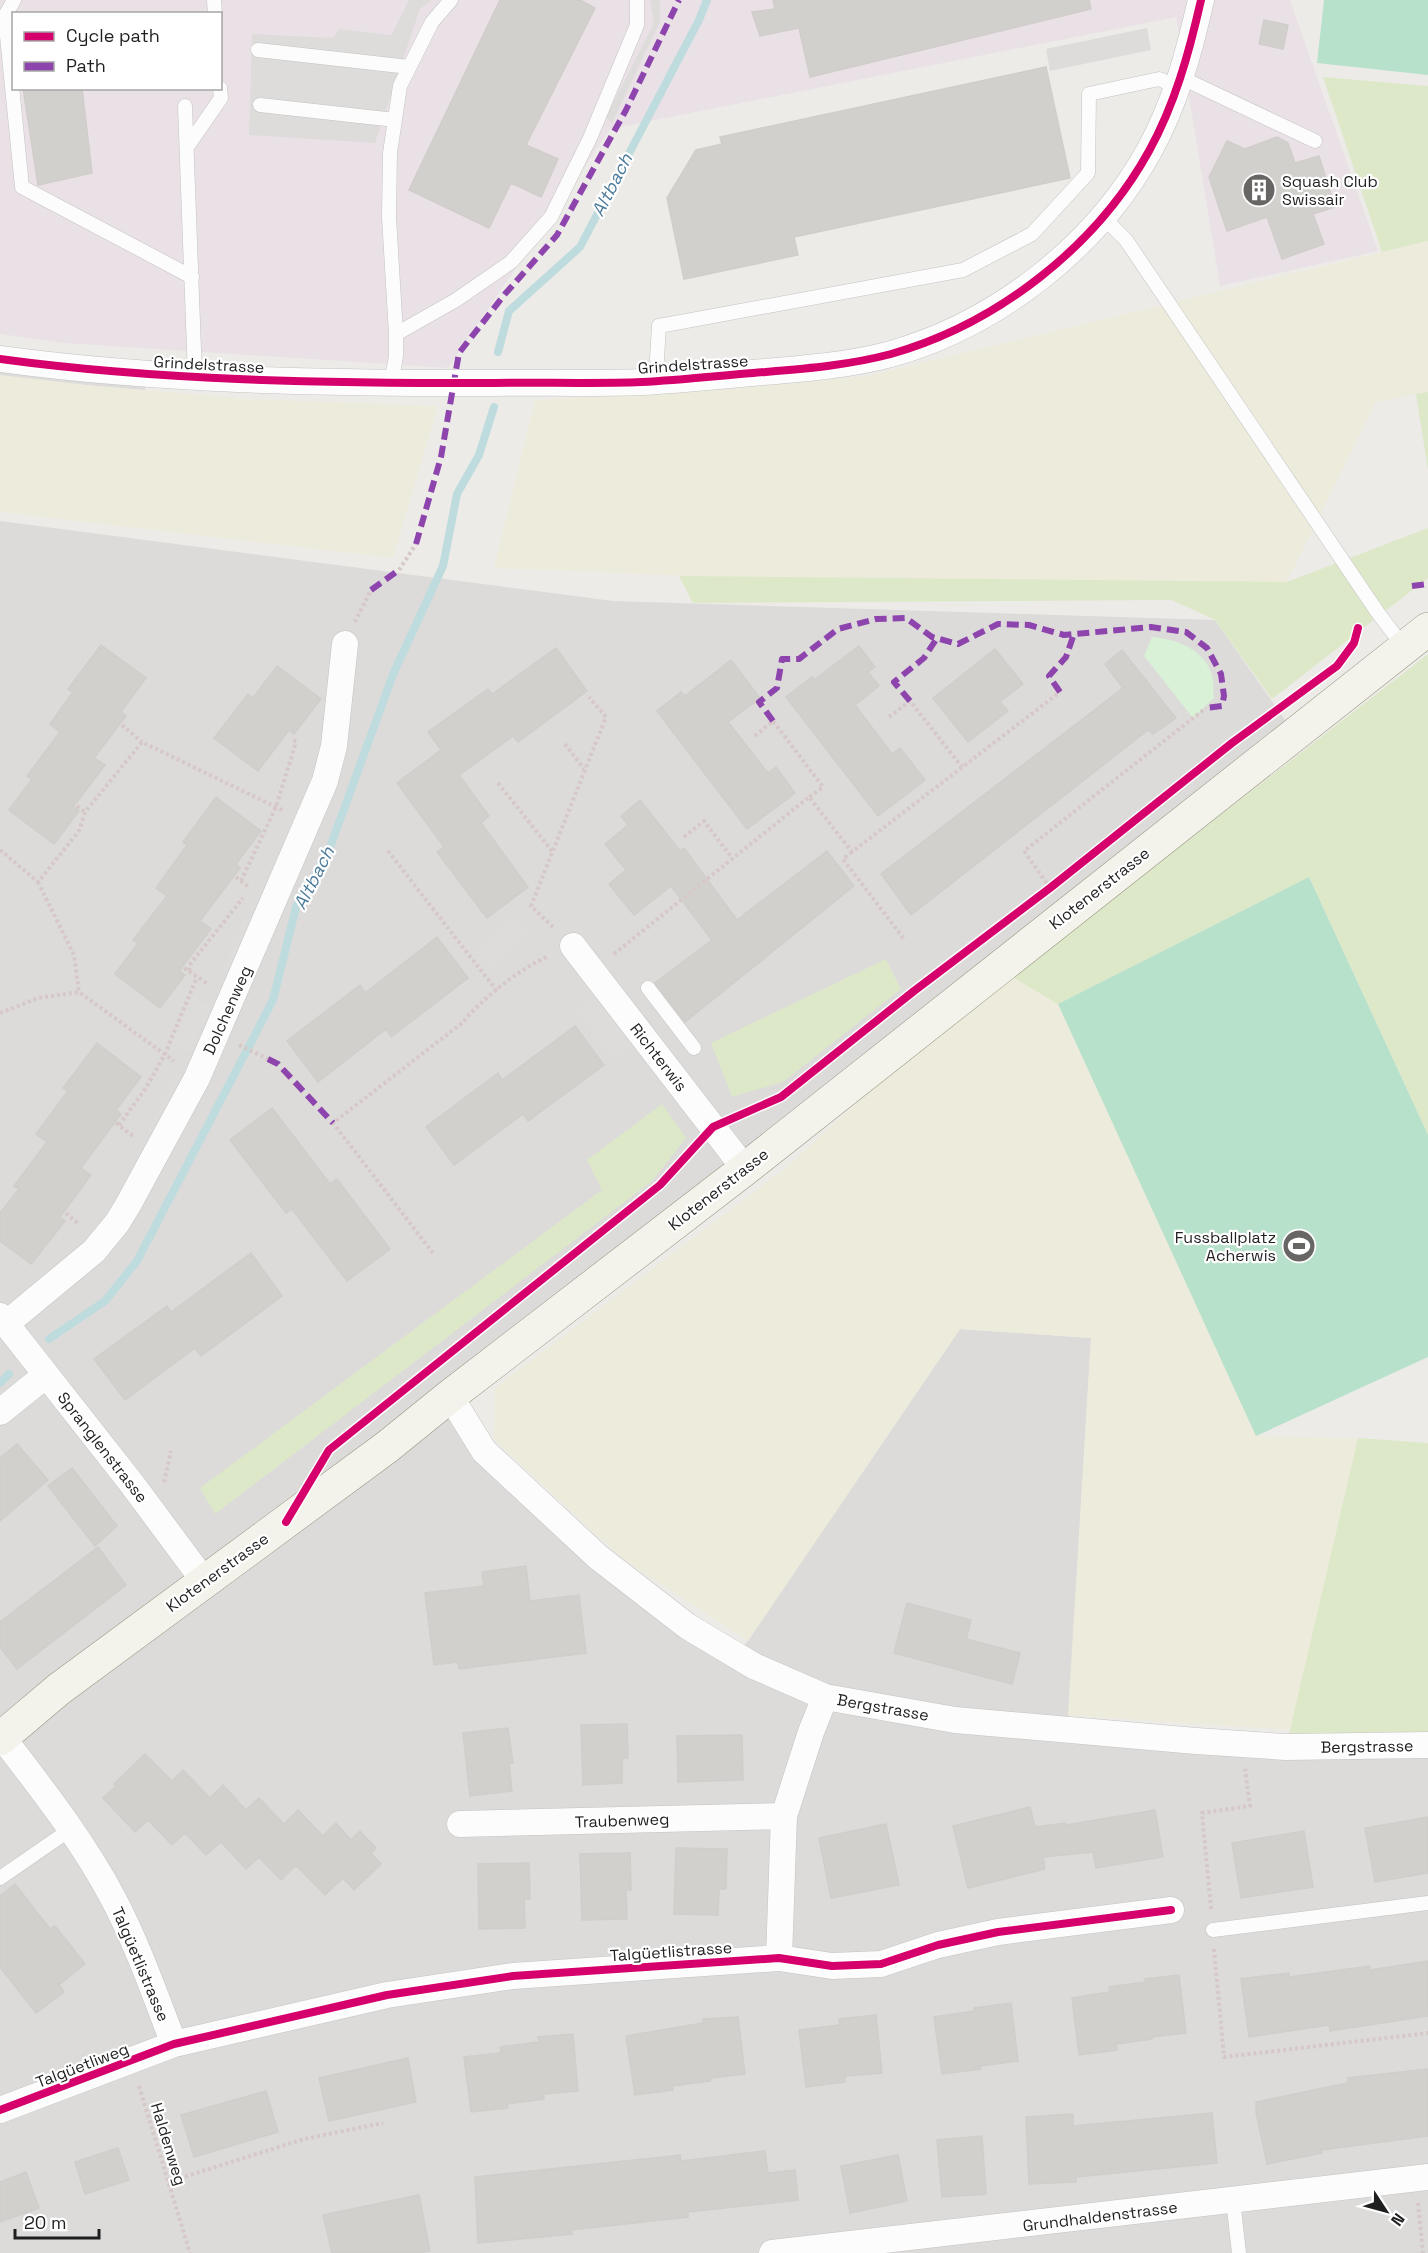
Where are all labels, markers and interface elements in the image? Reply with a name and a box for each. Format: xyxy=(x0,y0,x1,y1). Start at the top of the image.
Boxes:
legend xyxy=(12,12,222,90)
text: Cycle path xyxy=(66,24,160,47)
text: Path xyxy=(66,54,106,77)
water label: Altbach xyxy=(586,149,638,220)
place label: Squash Club Swissair xyxy=(1282,171,1378,210)
building icon: Squash Club Swissair xyxy=(1241,172,1277,208)
street label: Grindelstrasse xyxy=(637,350,749,379)
street label: Grindelstrasse xyxy=(153,351,265,378)
water label: Altbach xyxy=(288,842,340,913)
street label: Klotenerstrasse xyxy=(1045,843,1154,934)
street label: Dolchenweg xyxy=(198,962,256,1058)
street label: Richterwis xyxy=(625,1019,692,1096)
street label: Klotenerstrasse xyxy=(664,1144,773,1235)
place label: Fussballplatz Acherwis xyxy=(1175,1227,1276,1266)
sports icon: Fussballplatz Acherwis xyxy=(1281,1228,1317,1264)
street label: Spranglenstrasse xyxy=(53,1388,152,1507)
street label: Klotenerstrasse xyxy=(162,1528,273,1617)
street label: Bergstrasse xyxy=(835,1689,930,1726)
street label: Bergstrasse xyxy=(1320,1735,1414,1758)
street label: Traubenweg xyxy=(574,1808,670,1833)
street label: Talgüetlistrasse xyxy=(107,1904,174,2025)
street label: Talgüetlistrasse xyxy=(609,1937,733,1966)
street label: Talgüetliweg xyxy=(33,2038,132,2093)
street label: Haldenweg xyxy=(146,2100,191,2188)
north arrow xyxy=(1356,2181,1416,2241)
street label: Grundhaldenstrasse xyxy=(1021,2197,1179,2236)
scale bar xyxy=(15,2202,99,2240)
text: N xyxy=(1386,2209,1409,2230)
text: 20 m xyxy=(24,2211,67,2234)

